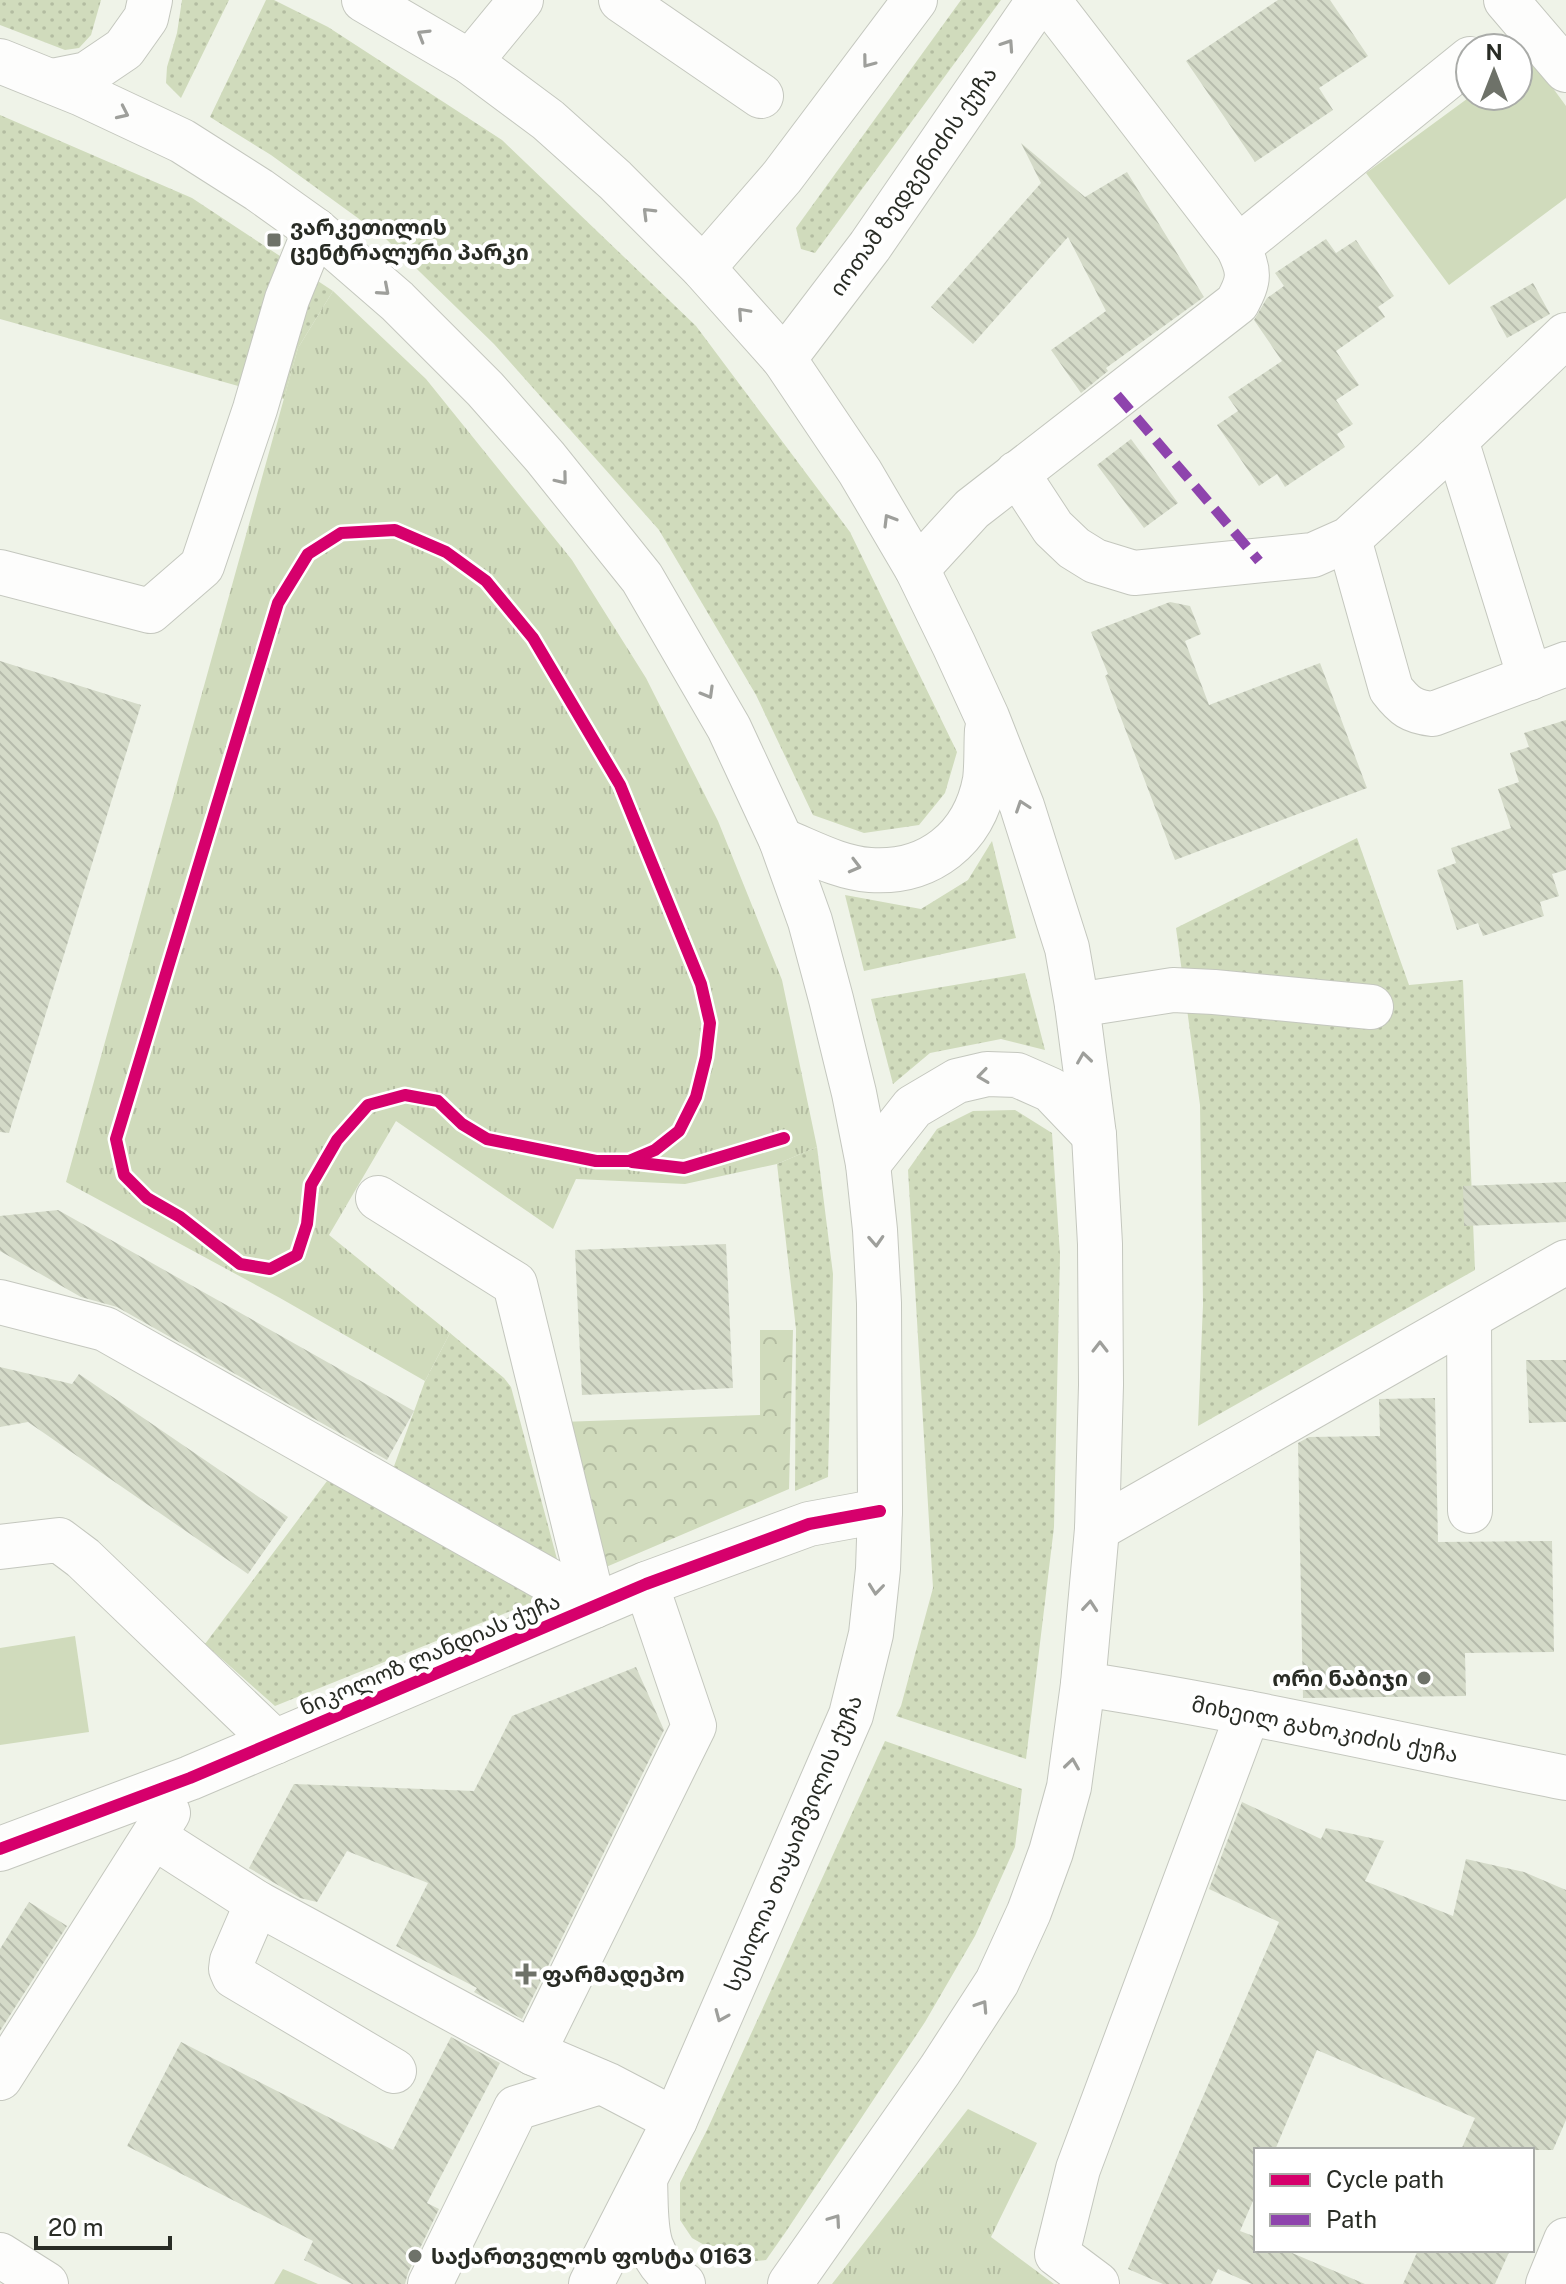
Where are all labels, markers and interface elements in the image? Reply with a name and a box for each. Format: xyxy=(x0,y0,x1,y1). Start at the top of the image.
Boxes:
one-way arrow xyxy=(417,29,432,44)
north arrow xyxy=(1454,32,1534,112)
one-way arrow xyxy=(998,39,1013,53)
text: N xyxy=(1485,39,1503,65)
one-way arrow xyxy=(864,53,878,68)
street label: იოთამ ზედგენიძის ქუჩა xyxy=(824,61,1003,301)
one-way arrow xyxy=(115,103,130,119)
one-way arrow xyxy=(643,208,657,222)
place label: ვარკეთილის ცენტრალური პარკი xyxy=(290,214,529,266)
marker: ვარკეთილის ცენტრალური პარკი xyxy=(265,231,283,249)
one-way arrow xyxy=(374,280,389,294)
one-way arrow xyxy=(738,308,753,323)
one-way arrow xyxy=(552,469,567,484)
one-way arrow xyxy=(883,514,898,529)
one-way arrow xyxy=(698,684,714,698)
one-way arrow xyxy=(1015,800,1032,814)
one-way arrow xyxy=(847,857,861,874)
one-way arrow xyxy=(1076,1051,1093,1065)
one-way arrow xyxy=(976,1067,990,1084)
one-way arrow xyxy=(867,1235,884,1248)
one-way arrow xyxy=(1092,1340,1109,1353)
one-way arrow xyxy=(867,1583,884,1596)
street label: ნიკოლოზ ლანდიას ქუჩა xyxy=(296,1587,564,1722)
one-way arrow xyxy=(1081,1599,1098,1612)
place label: ორი ნაბიჯი xyxy=(1272,1665,1408,1691)
marker: ორი ნაბიჯი xyxy=(1415,1669,1433,1687)
street label: მიხეილ გახოკიძის ქუჩა xyxy=(1189,1690,1460,1769)
street label: სესილია თაყაიშვილის ქუჩა xyxy=(719,1691,868,1996)
one-way arrow xyxy=(1064,1757,1081,1770)
place label: ფარმადეპო xyxy=(542,1961,685,1988)
marker: ფარმადეპო xyxy=(517,1965,535,1983)
one-way arrow xyxy=(972,2000,987,2014)
one-way arrow xyxy=(714,2007,730,2022)
legend xyxy=(1254,2148,1534,2252)
text: Cycle path xyxy=(1326,2165,1444,2193)
scale bar xyxy=(36,2200,170,2250)
text: Path xyxy=(1326,2205,1377,2233)
text: 20 m xyxy=(48,2213,104,2241)
one-way arrow xyxy=(825,2215,840,2229)
place label: საქართველოს ფოსტა 0163 xyxy=(431,2243,752,2270)
marker: საქართველოს ფოსტა 0163 xyxy=(406,2247,424,2265)

